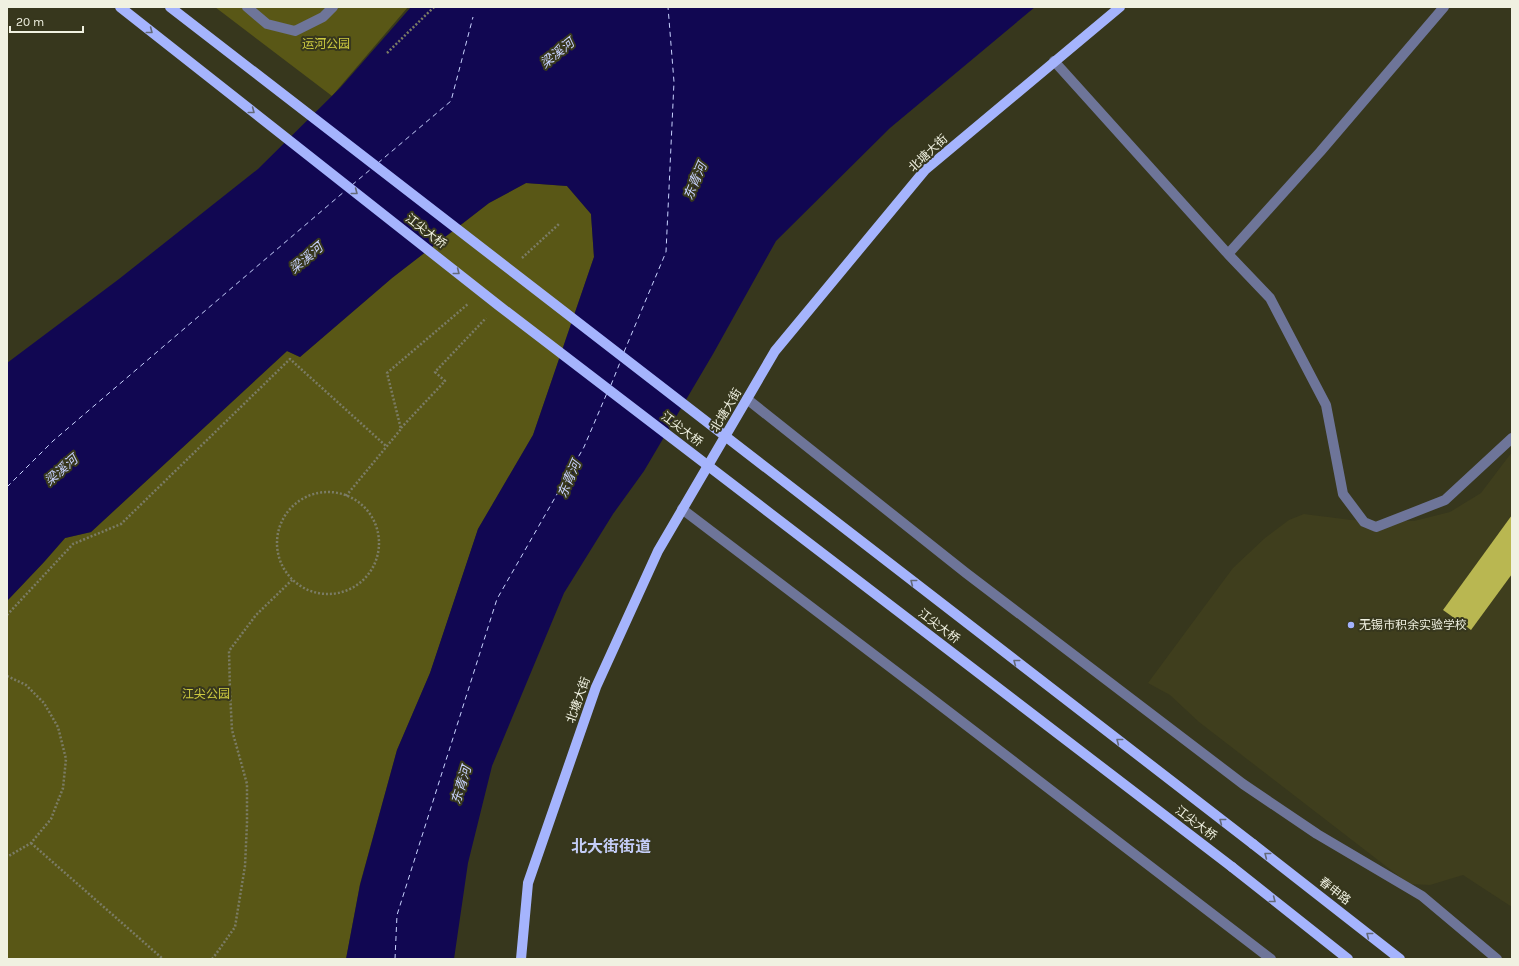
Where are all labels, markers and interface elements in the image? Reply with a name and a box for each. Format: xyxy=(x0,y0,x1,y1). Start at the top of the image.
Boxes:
scale bar xyxy=(10,8,83,34)
text: 20 m xyxy=(16,15,44,29)
one-way arrow xyxy=(146,26,153,33)
water label: 梁溪河 xyxy=(537,33,579,71)
park label: 运河公园 xyxy=(302,37,350,51)
one-way arrow xyxy=(248,107,255,114)
street label: 北塘大街 xyxy=(906,132,950,174)
water label: 东青河 xyxy=(680,157,711,202)
one-way arrow xyxy=(350,187,357,194)
street label: 江尖大桥 xyxy=(403,211,449,251)
water label: 梁溪河 xyxy=(286,238,328,276)
one-way arrow xyxy=(452,267,459,274)
street label: 北塘大街 xyxy=(708,386,744,434)
street label: 江尖大桥 xyxy=(659,409,705,449)
water label: 梁溪河 xyxy=(41,450,83,488)
water label: 东青河 xyxy=(554,455,585,500)
one-way arrow xyxy=(911,580,918,587)
street label: 江尖大桥 xyxy=(916,606,962,646)
place label: 无锡市积余实验学校 xyxy=(1359,618,1467,632)
marker: 无锡市积余实验学校 xyxy=(1346,620,1356,630)
one-way arrow xyxy=(1014,659,1021,666)
street label: 北塘大街 xyxy=(563,675,593,725)
park label: 江尖公园 xyxy=(182,687,230,701)
one-way arrow xyxy=(1117,739,1124,746)
water label: 东青河 xyxy=(448,761,475,806)
street label: 江尖大桥 xyxy=(1173,803,1219,843)
one-way arrow xyxy=(1219,818,1226,825)
district label: 北大街街道 xyxy=(571,837,651,856)
one-way arrow xyxy=(1264,853,1271,860)
street label: 春申路 xyxy=(1317,874,1353,908)
one-way arrow xyxy=(1269,895,1276,902)
one-way arrow xyxy=(1367,933,1374,940)

